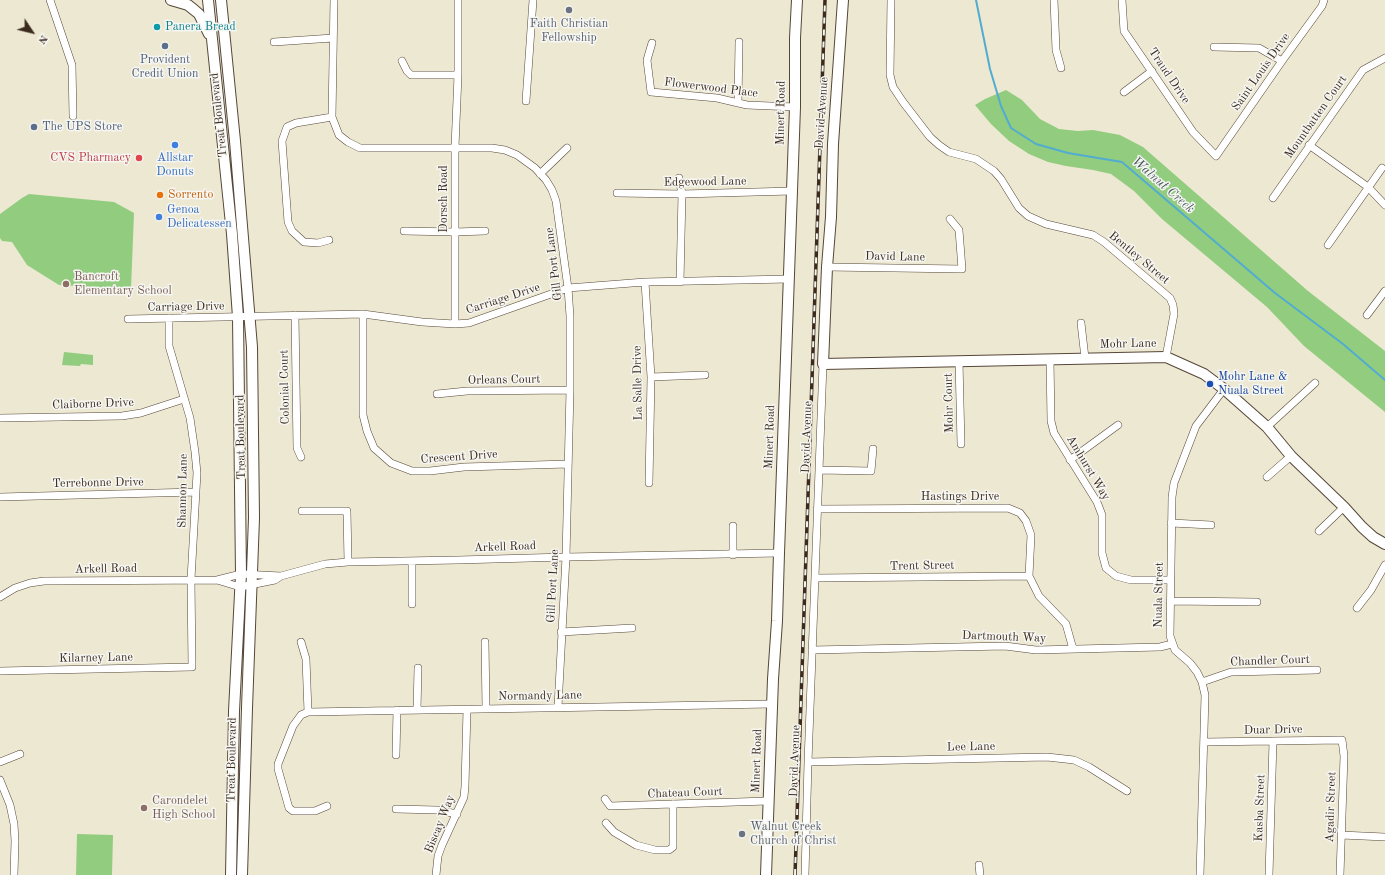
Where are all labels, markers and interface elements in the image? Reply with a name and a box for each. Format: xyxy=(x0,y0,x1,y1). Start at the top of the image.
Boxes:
marker: Faith Christian Fellowship xyxy=(564,5,574,15)
north arrow xyxy=(12,12,52,52)
place label: Faith Christian Fellowship xyxy=(530,17,608,45)
place label: Panera Bread xyxy=(165,20,236,34)
marker: Panera Bread xyxy=(152,22,162,32)
street label: Saint Louis Drive xyxy=(1229,30,1293,114)
text: N xyxy=(35,33,49,46)
marker: Provident Credit Union xyxy=(160,41,170,51)
street label: Traud Drive xyxy=(1145,45,1193,107)
place label: Provident Credit Union xyxy=(131,53,199,81)
street label: Treat Boulevard xyxy=(207,72,231,158)
street label: Mountbatten Court xyxy=(1282,73,1350,161)
street label: Flowerwood Place xyxy=(663,75,759,101)
street label: David Avenue xyxy=(812,76,832,150)
street label: Minert Road xyxy=(773,81,789,145)
place label: The UPS Store xyxy=(42,120,122,134)
marker: The UPS Store xyxy=(29,122,39,132)
marker: Allstar Donuts xyxy=(170,140,180,150)
place label: CVS Pharmacy xyxy=(50,151,131,165)
place label: Allstar Donuts xyxy=(156,151,194,179)
marker: CVS Pharmacy xyxy=(134,153,144,163)
water label: Walnut Creek xyxy=(1129,154,1197,216)
street label: Dorsch Road xyxy=(437,165,451,233)
street label: Edgewood Lane xyxy=(663,174,747,190)
place label: Sorrento xyxy=(168,188,213,202)
marker: Sorrento xyxy=(155,190,165,200)
place label: Genoa Delicatessen xyxy=(167,203,232,231)
marker: Genoa Delicatessen xyxy=(154,212,164,222)
street label: Gill Port Lane xyxy=(542,227,566,301)
street label: Bentley Street xyxy=(1106,228,1172,288)
street label: David Lane xyxy=(865,249,925,265)
place label: Bancroft Elementary School xyxy=(74,270,172,298)
marker: Bancroft Elementary School xyxy=(61,279,71,289)
street label: Carriage Drive xyxy=(464,280,542,318)
street label: Carriage Drive xyxy=(147,299,225,315)
street label: Mohr Lane xyxy=(1099,336,1157,352)
street label: La Salle Drive xyxy=(630,345,646,421)
street label: Colonial Court xyxy=(277,349,293,425)
place label: Mohr Lane & Nuala Street xyxy=(1218,370,1288,398)
street label: Orleans Court xyxy=(468,372,540,388)
street label: Mohr Court xyxy=(941,373,957,433)
marker: Mohr Lane & Nuala Street xyxy=(1205,379,1215,389)
street label: Treat Boulevard xyxy=(233,394,249,480)
street label: Claiborne Drive xyxy=(52,395,134,413)
street label: David Avenue xyxy=(799,401,815,473)
street label: Minert Road xyxy=(762,405,778,469)
street label: Amhurst Way xyxy=(1063,433,1113,503)
street label: Crescent Drive xyxy=(420,447,498,467)
street label: Shannon Lane xyxy=(175,454,191,528)
street label: Terrebonne Drive xyxy=(52,475,144,491)
street label: Hastings Drive xyxy=(921,490,999,504)
street label: Arkell Road xyxy=(474,539,536,555)
street label: Gill Port Lane xyxy=(544,549,562,623)
street label: Trent Street xyxy=(889,558,955,574)
street label: Arkell Road xyxy=(75,561,137,577)
street label: Nuala Street xyxy=(1151,562,1167,628)
street label: Dartmouth Way xyxy=(962,628,1046,646)
street label: Kilarney Lane xyxy=(59,650,133,666)
street label: Chandler Court xyxy=(1230,652,1310,670)
street label: Normandy Lane xyxy=(498,688,582,704)
street label: Treat Boulevard xyxy=(224,717,240,803)
street label: Duar Drive xyxy=(1243,722,1303,738)
street label: David Avenue xyxy=(787,725,803,797)
street label: Minert Road xyxy=(749,729,765,793)
street label: Lee Lane xyxy=(947,739,995,755)
street label: Agadir Street xyxy=(1323,771,1339,843)
street label: Kasba Street xyxy=(1252,774,1268,842)
street label: Chateau Court xyxy=(647,784,723,802)
street label: Biscay Way xyxy=(422,793,458,855)
place label: Carondelet High School xyxy=(152,794,215,822)
marker: Carondelet High School xyxy=(139,803,149,813)
place label: Walnut Creek Church of Christ xyxy=(750,820,836,848)
marker: Walnut Creek Church of Christ xyxy=(737,829,747,839)

